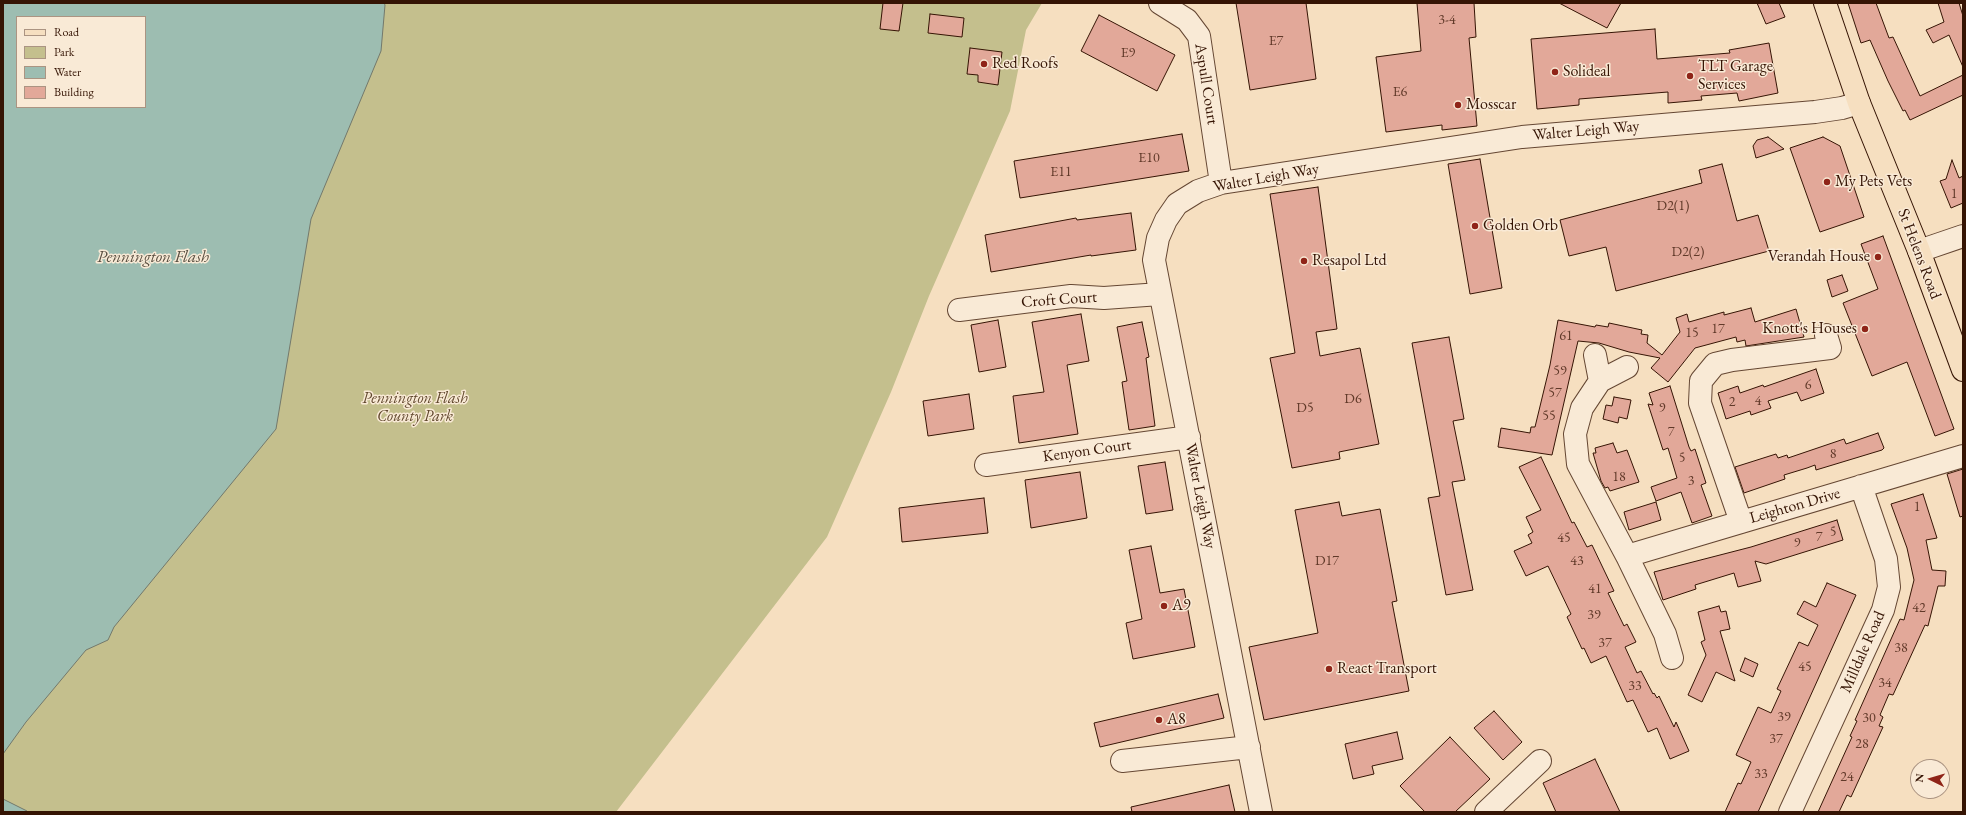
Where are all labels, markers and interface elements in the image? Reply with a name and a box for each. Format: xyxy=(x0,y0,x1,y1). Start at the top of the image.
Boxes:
house number: 3-4 xyxy=(1438,12,1456,28)
legend xyxy=(16,16,146,108)
text: Road xyxy=(54,24,79,40)
house number: E7 xyxy=(1269,33,1283,49)
street label: Aspull Court xyxy=(1190,42,1222,126)
text: Park xyxy=(54,44,74,60)
house number: E9 xyxy=(1121,45,1135,61)
place label: Red Roofs xyxy=(992,54,1058,74)
place label: TLT Garage Services xyxy=(1698,57,1773,95)
marker: Red Roofs xyxy=(979,59,989,69)
place label: Solideal xyxy=(1563,62,1610,82)
text: Water xyxy=(54,64,81,80)
marker: Solideal xyxy=(1550,67,1560,77)
marker: TLT Garage Services xyxy=(1685,71,1695,81)
text: Building xyxy=(54,84,94,100)
house number: E6 xyxy=(1393,84,1407,100)
place label: Mosscar xyxy=(1466,95,1516,115)
marker: Mosscar xyxy=(1453,100,1463,110)
street label: Walter Leigh Way xyxy=(1532,117,1640,145)
house number: E10 xyxy=(1138,150,1160,166)
street label: Walter Leigh Way xyxy=(1212,159,1320,197)
house number: E11 xyxy=(1050,164,1072,180)
place label: My Pets Vets xyxy=(1835,172,1912,192)
marker: My Pets Vets xyxy=(1822,177,1832,187)
house number: 1 xyxy=(1951,186,1957,202)
house number: D2(1) xyxy=(1657,198,1689,214)
street label: St Helens Road xyxy=(1893,206,1945,302)
place label: Golden Orb xyxy=(1483,216,1558,236)
marker: Golden Orb xyxy=(1470,221,1480,231)
house number: D2(2) xyxy=(1672,244,1704,260)
water label: Pennington Flash xyxy=(97,247,209,267)
place label: Verandah House xyxy=(1768,247,1870,267)
place label: Resapol Ltd xyxy=(1312,251,1387,271)
marker: Verandah House xyxy=(1873,252,1883,262)
marker: Resapol Ltd xyxy=(1299,256,1309,266)
street label: Croft Court xyxy=(1020,288,1098,312)
place label: Knott's Houses xyxy=(1762,319,1857,339)
house number: 17 xyxy=(1711,321,1725,337)
marker: Knott's Houses xyxy=(1860,324,1870,334)
house number: 15 xyxy=(1685,325,1699,341)
house number: 61 xyxy=(1559,328,1573,344)
house number: 59 xyxy=(1553,363,1567,379)
house number: 6 xyxy=(1805,377,1811,393)
house number: 57 xyxy=(1548,385,1562,401)
park label: Pennington Flash County Park xyxy=(362,389,468,427)
house number: D6 xyxy=(1344,391,1362,407)
house number: 4 xyxy=(1755,393,1761,409)
house number: 2 xyxy=(1729,394,1735,410)
house number: D5 xyxy=(1296,400,1314,416)
house number: 9 xyxy=(1659,400,1665,416)
house number: 55 xyxy=(1542,408,1556,424)
house number: 7 xyxy=(1668,424,1674,440)
street label: Kenyon Court xyxy=(1041,435,1133,467)
street label: Walter Leigh Way xyxy=(1180,442,1220,550)
house number: 8 xyxy=(1830,446,1836,462)
house number: 5 xyxy=(1679,450,1685,466)
house number: 18 xyxy=(1612,469,1626,485)
house number: 3 xyxy=(1688,473,1694,489)
street label: Leighton Drive xyxy=(1747,484,1843,528)
house number: 1 xyxy=(1914,499,1920,515)
house number: 5 xyxy=(1830,524,1836,540)
house number: 7 xyxy=(1816,529,1822,545)
house number: 45 xyxy=(1557,530,1571,546)
house number: 9 xyxy=(1794,535,1800,551)
house number: D17 xyxy=(1315,553,1339,569)
house number: 43 xyxy=(1570,553,1584,569)
house number: 41 xyxy=(1588,581,1602,597)
place label: A9 xyxy=(1172,596,1191,616)
house number: 42 xyxy=(1912,600,1926,616)
marker: A9 xyxy=(1159,601,1169,611)
house number: 39 xyxy=(1587,607,1601,623)
street label: Milldale Road xyxy=(1836,608,1890,696)
house number: 37 xyxy=(1598,635,1612,651)
house number: 38 xyxy=(1894,640,1908,656)
place label: React Transport xyxy=(1337,659,1437,679)
house number: 45 xyxy=(1798,659,1812,675)
marker: React Transport xyxy=(1324,664,1334,674)
house number: 34 xyxy=(1878,675,1892,691)
house number: 33 xyxy=(1628,678,1642,694)
house number: 39 xyxy=(1777,709,1791,725)
place label: A8 xyxy=(1167,710,1186,730)
house number: 30 xyxy=(1862,710,1876,726)
marker: A8 xyxy=(1154,715,1164,725)
house number: 37 xyxy=(1769,731,1783,747)
house number: 28 xyxy=(1855,736,1869,752)
north arrow xyxy=(1910,759,1950,799)
house number: 33 xyxy=(1754,766,1768,782)
house number: 24 xyxy=(1840,769,1854,785)
text: N xyxy=(1912,773,1926,783)

